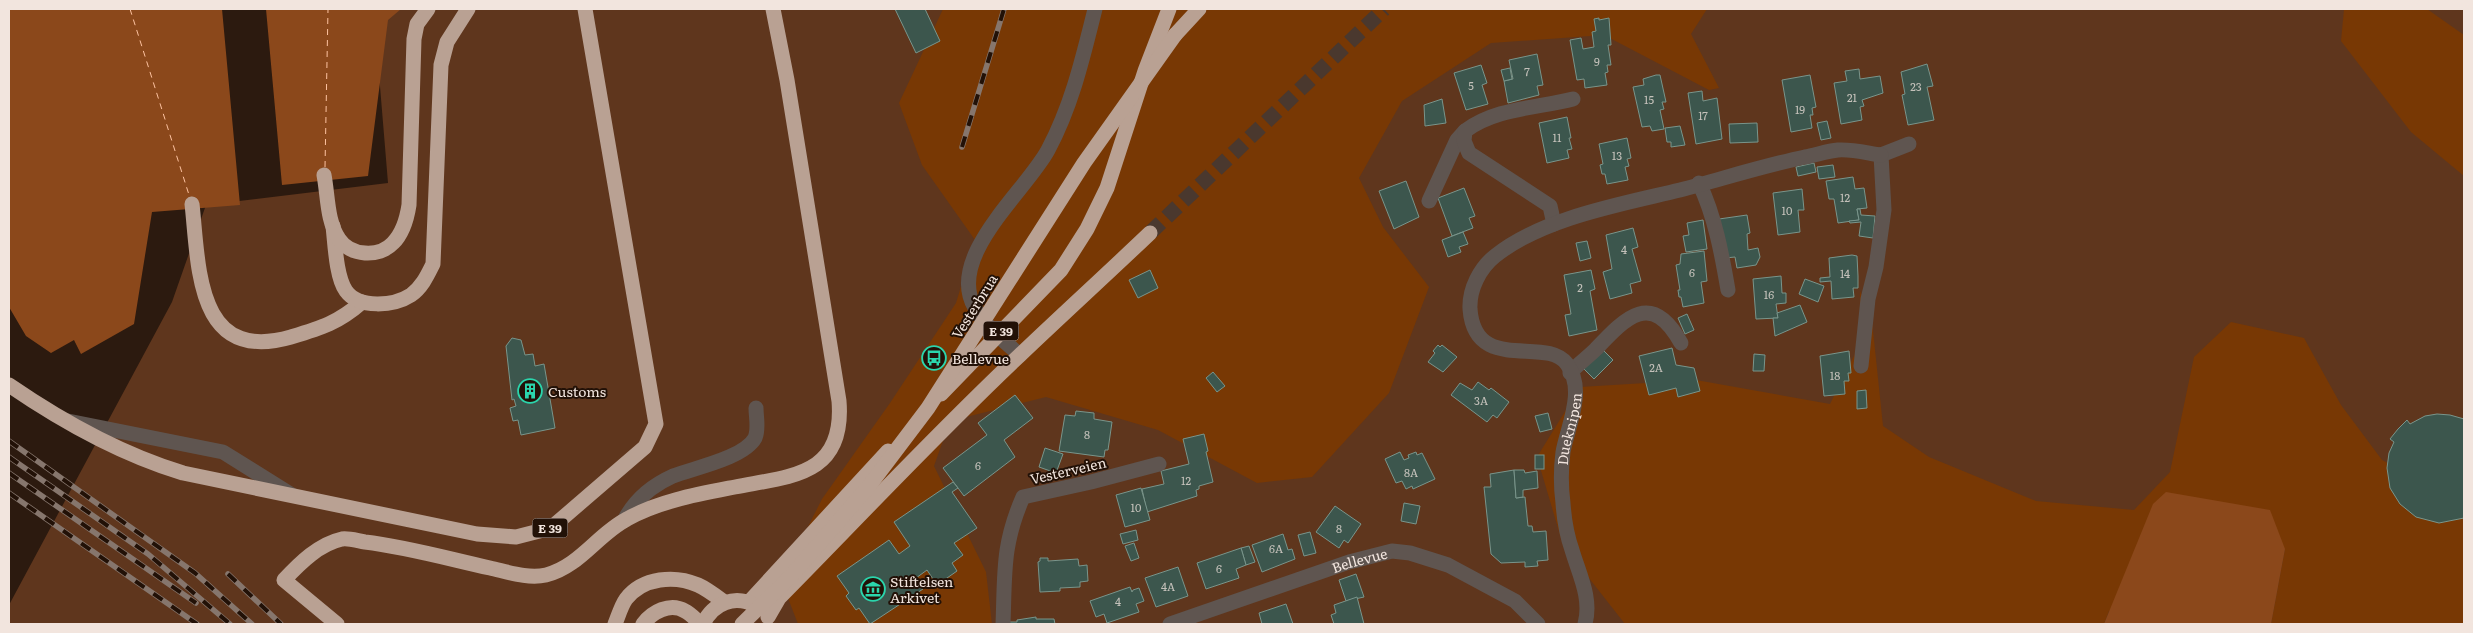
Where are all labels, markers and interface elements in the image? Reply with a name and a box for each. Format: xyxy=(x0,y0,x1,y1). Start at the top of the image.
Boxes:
house number: 9 xyxy=(1594,53,1600,69)
house number: 7 xyxy=(1524,63,1530,79)
house number: 5 xyxy=(1468,77,1474,93)
house number: 23 xyxy=(1910,78,1922,94)
house number: 21 xyxy=(1847,89,1858,105)
house number: 15 xyxy=(1644,91,1654,107)
house number: 19 xyxy=(1795,101,1805,117)
house number: 17 xyxy=(1698,107,1708,123)
house number: 11 xyxy=(1553,129,1562,145)
house number: 13 xyxy=(1612,147,1622,163)
house number: 12 xyxy=(1840,189,1850,205)
house number: 10 xyxy=(1782,202,1792,218)
house number: 4 xyxy=(1621,241,1627,257)
house number: 6 xyxy=(1689,264,1695,280)
house number: 14 xyxy=(1840,265,1850,281)
street label: Vesterbrua xyxy=(946,270,1002,342)
house number: 2 xyxy=(1577,279,1583,295)
house number: 16 xyxy=(1764,286,1774,302)
road number: E 39 xyxy=(984,322,1018,341)
bus stop icon: Bellevue xyxy=(921,345,947,371)
place label: Bellevue xyxy=(952,348,1009,368)
house number: 2A xyxy=(1649,359,1663,375)
house number: 18 xyxy=(1830,367,1840,383)
building icon: Customs xyxy=(517,378,543,404)
place label: Customs xyxy=(548,381,606,401)
house number: 3A xyxy=(1474,392,1488,408)
street label: Dueknipen xyxy=(1552,392,1586,466)
house number: 8 xyxy=(1084,426,1090,442)
street label: Vesterveien xyxy=(1028,452,1108,488)
house number: 6 xyxy=(975,457,981,473)
house number: 8A xyxy=(1404,464,1418,480)
house number: 12 xyxy=(1181,472,1191,488)
house number: 10 xyxy=(1131,499,1141,515)
road number: E 39 xyxy=(532,518,568,538)
house number: 8 xyxy=(1336,520,1342,536)
house number: 6A xyxy=(1269,540,1283,556)
street label: Bellevue xyxy=(1329,543,1389,577)
house number: 6 xyxy=(1216,560,1222,576)
place label: Stiftelsen Arkivet xyxy=(890,571,953,607)
museum icon: Stiftelsen Arkivet xyxy=(860,576,886,602)
house number: 4A xyxy=(1161,578,1175,594)
house number: 4 xyxy=(1115,593,1121,609)

